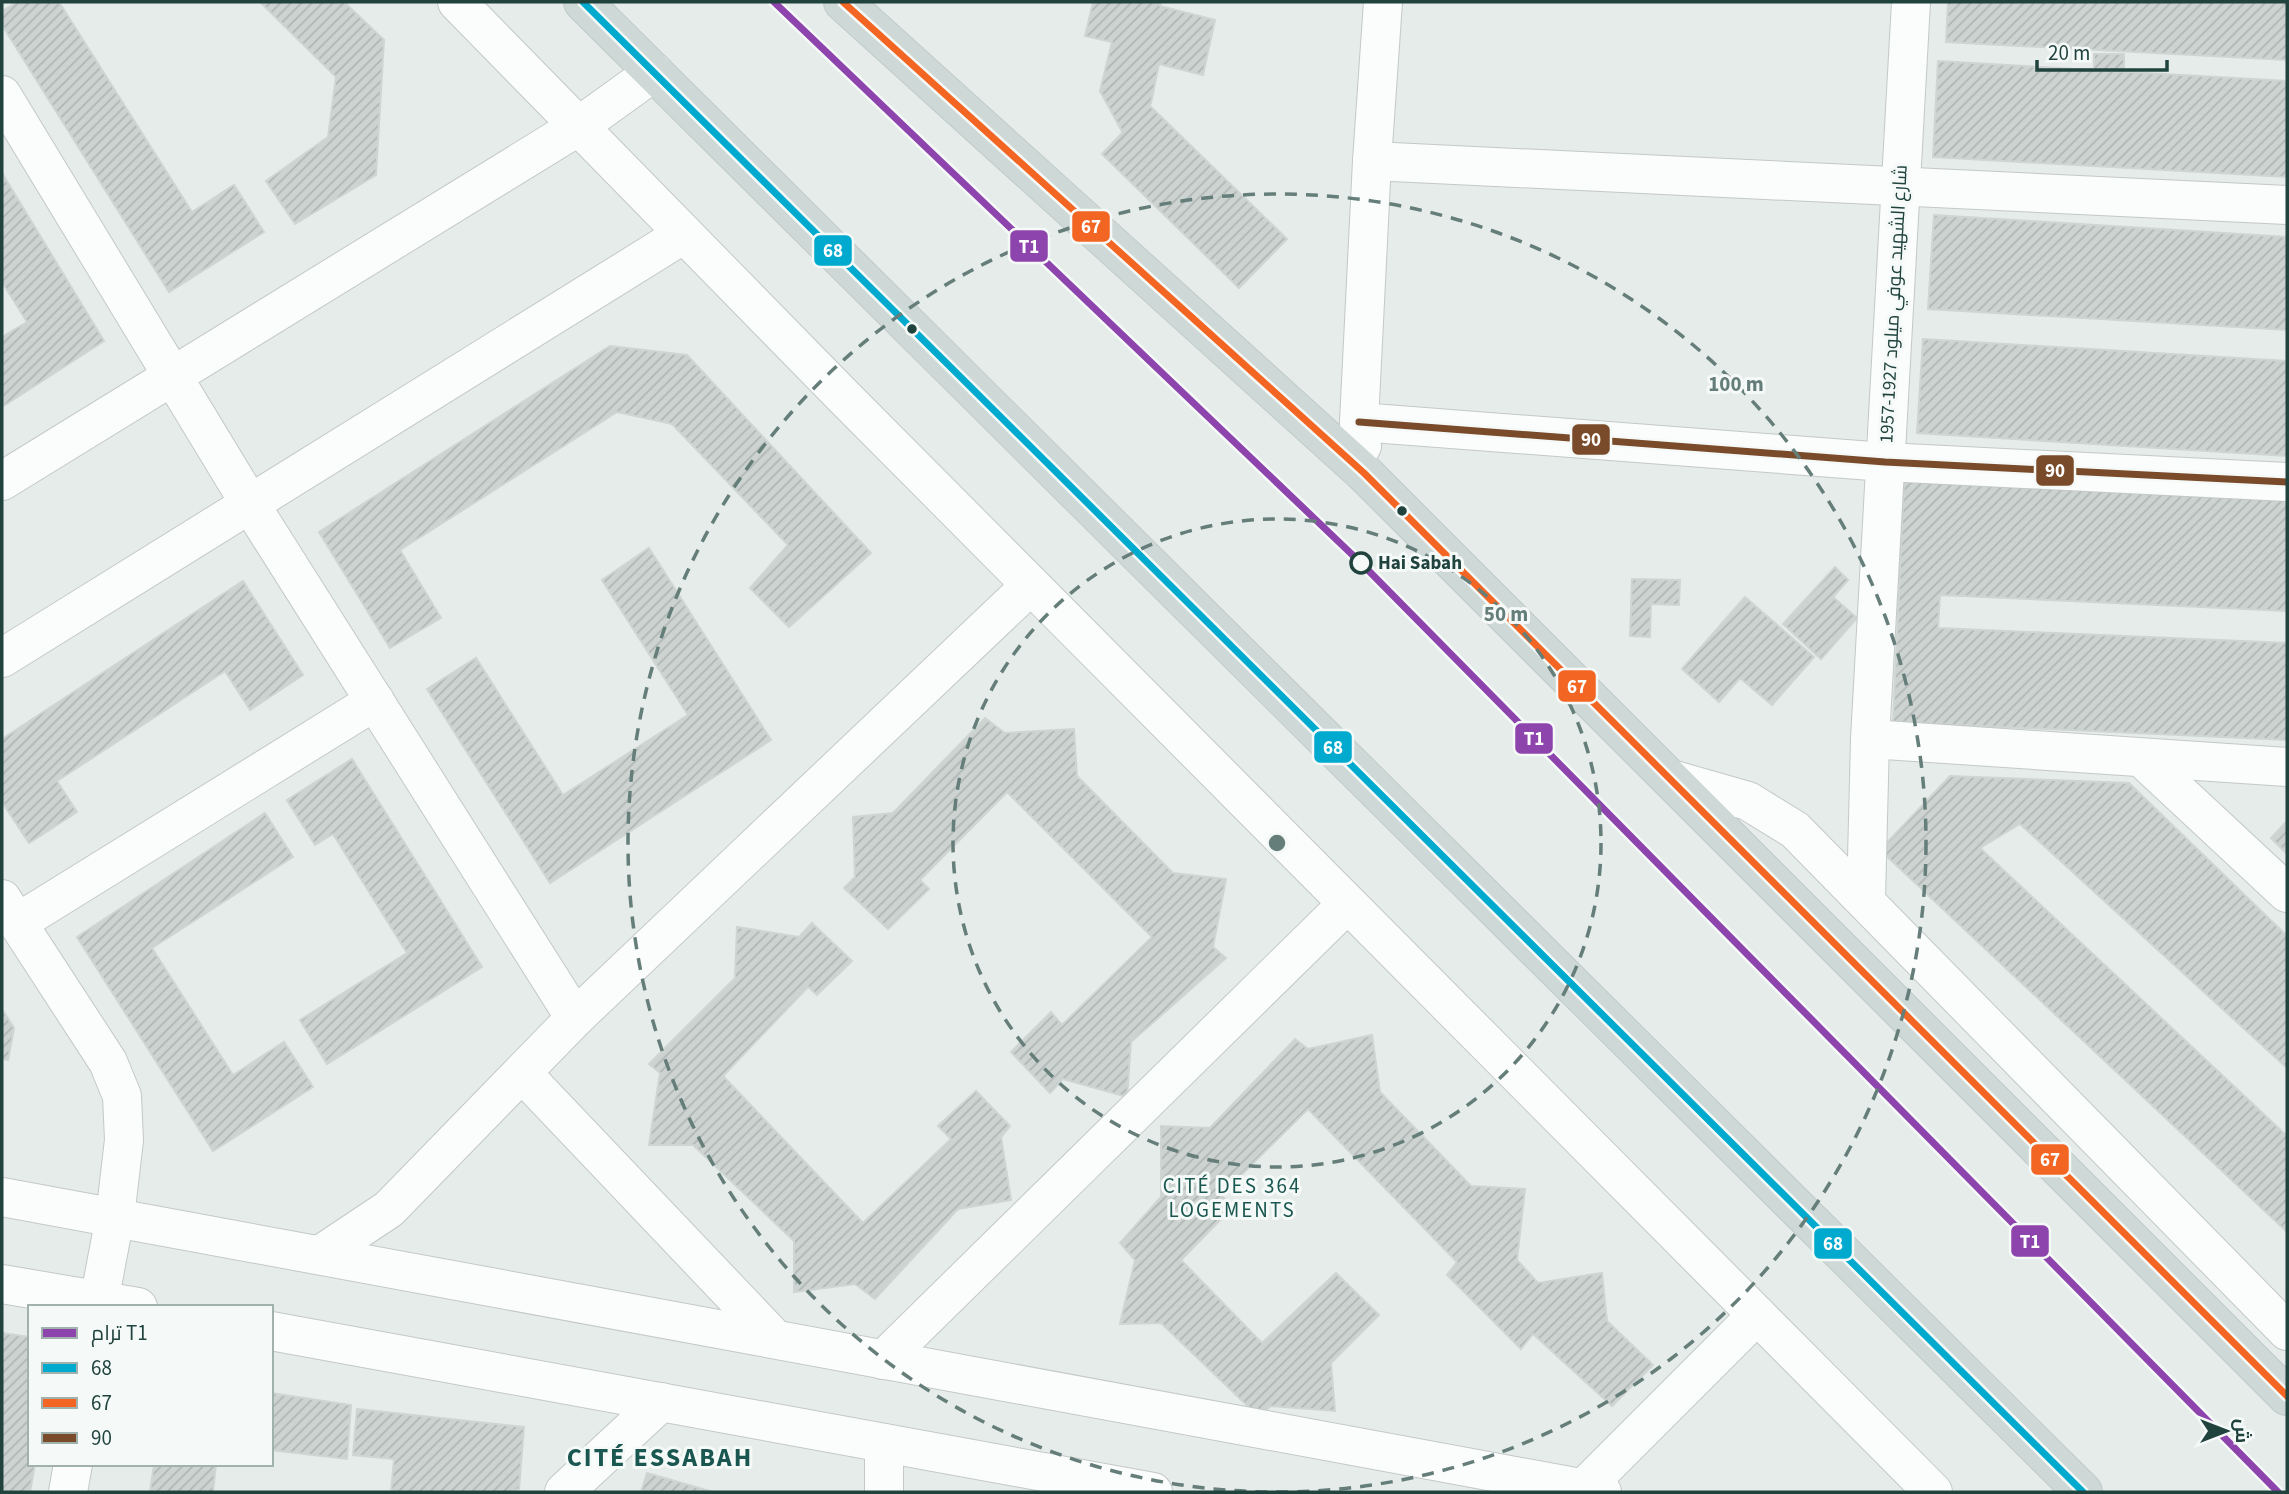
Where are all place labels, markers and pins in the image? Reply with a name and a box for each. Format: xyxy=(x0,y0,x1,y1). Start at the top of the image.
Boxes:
unlabelled marker xyxy=(905,322,919,336)
unlabelled marker xyxy=(1395,504,1409,518)
place label: Hai Sabah xyxy=(1378,550,1462,577)
marker: Hai Sabah xyxy=(1350,552,1372,574)
centre of rings xyxy=(1265,831,1289,855)

